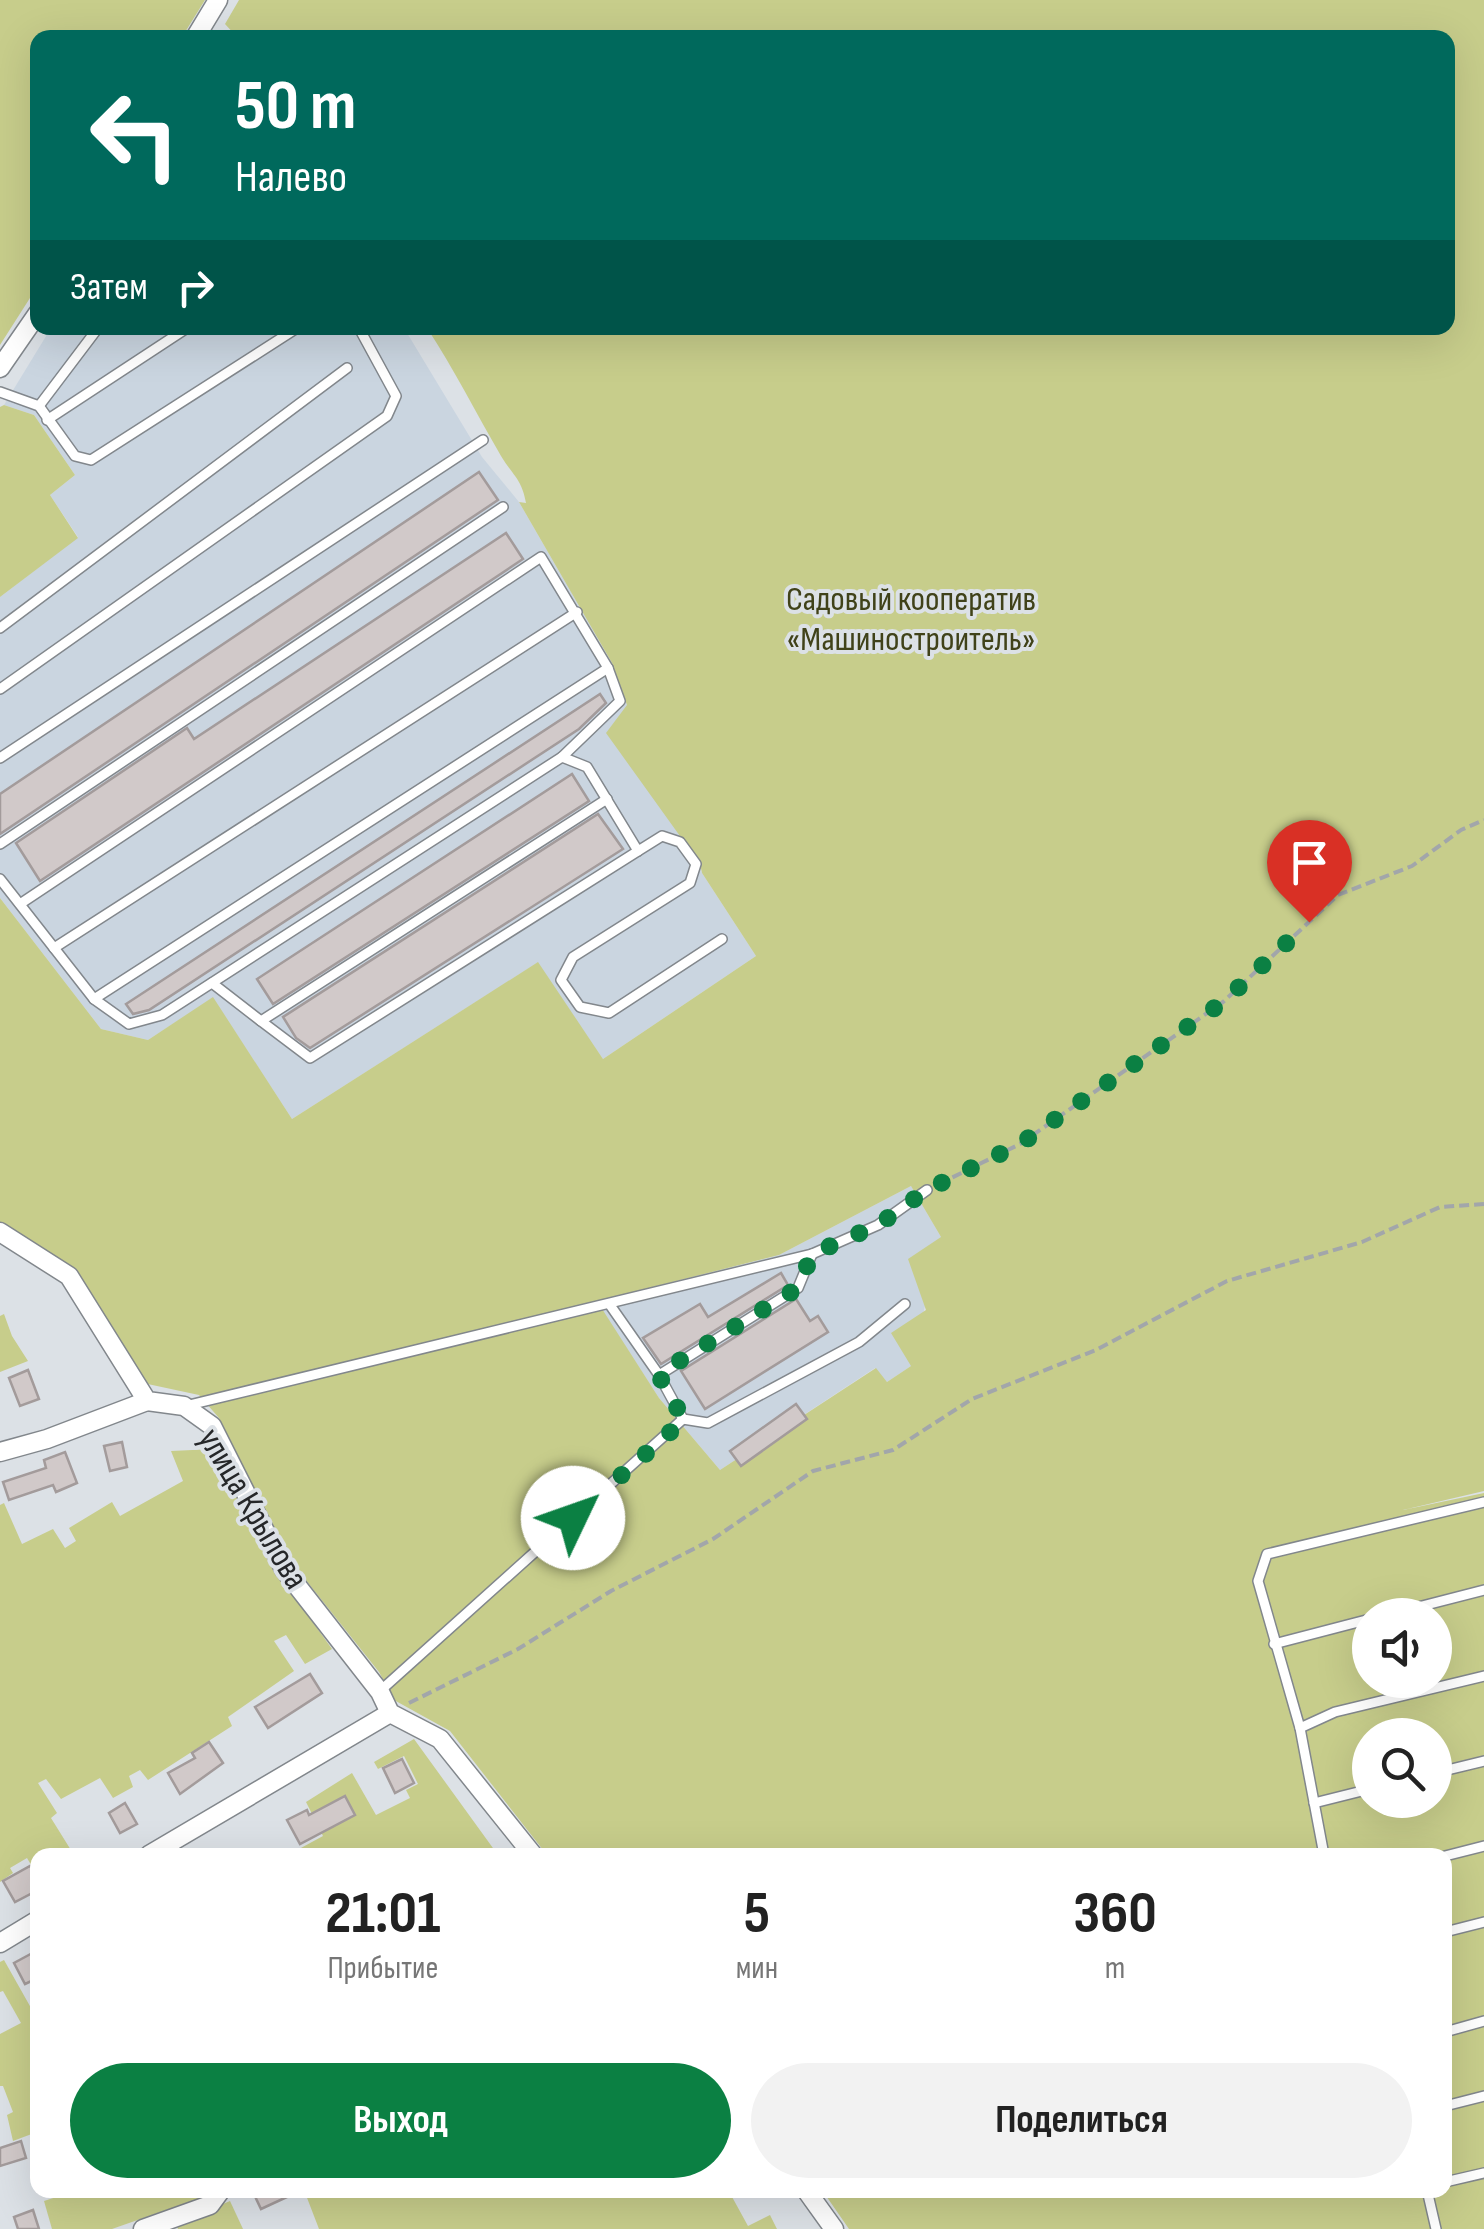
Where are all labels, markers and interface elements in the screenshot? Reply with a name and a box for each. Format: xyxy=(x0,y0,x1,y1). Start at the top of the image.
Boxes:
text: 50 m xyxy=(235,65,356,149)
icon: left xyxy=(70,70,200,200)
text: Налево xyxy=(235,150,347,205)
icon: right xyxy=(168,260,223,315)
text: Затем xyxy=(70,265,148,310)
park label: Садовый кооператив «Машиностроитель» xyxy=(786,578,1036,661)
pin xyxy=(1267,820,1352,923)
icon: arrive xyxy=(1282,835,1337,890)
street label: улица Крылова xyxy=(188,1421,317,1597)
position arrow xyxy=(521,1466,625,1570)
map controls xyxy=(1352,1598,1452,1818)
button: sound xyxy=(1352,1598,1452,1698)
button: search xyxy=(1352,1718,1452,1818)
text: 21:01 xyxy=(325,1878,441,1950)
text: 5 xyxy=(744,1878,770,1950)
text: 360 xyxy=(1073,1878,1157,1950)
text: Прибытие xyxy=(327,1949,438,1988)
text: мин xyxy=(736,1949,778,1988)
text: m xyxy=(1105,1949,1125,1988)
button: Выход xyxy=(70,2063,731,2178)
button: Поделиться xyxy=(751,2063,1412,2178)

